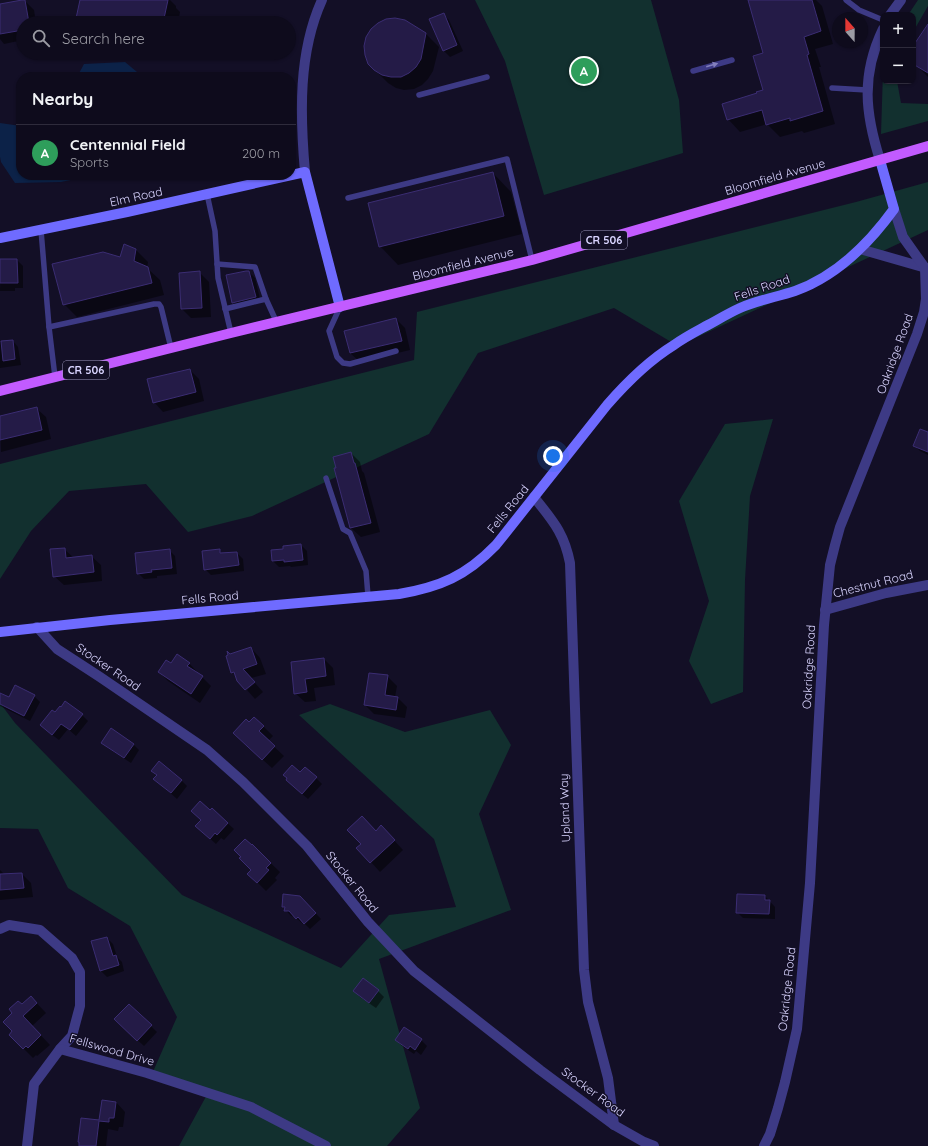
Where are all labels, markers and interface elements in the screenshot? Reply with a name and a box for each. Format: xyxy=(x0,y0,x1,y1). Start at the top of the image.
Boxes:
north arrow xyxy=(832,12,868,48)
map controls xyxy=(880,12,916,84)
button: + xyxy=(880,12,916,48)
search box xyxy=(16,16,296,60)
icon: search xyxy=(30,27,52,49)
text: Search here xyxy=(62,29,145,48)
button: − xyxy=(880,48,916,84)
pin: A xyxy=(571,56,597,86)
one-way arrow xyxy=(707,62,719,68)
text: Nearby xyxy=(32,88,93,109)
text: Centennial Field xyxy=(70,135,185,154)
text: A xyxy=(41,145,49,161)
text: 200 m xyxy=(242,145,280,161)
text: Sports xyxy=(70,154,109,170)
street label: Bloomfield Avenue xyxy=(723,155,827,198)
street label: Elm Road xyxy=(108,184,164,209)
road number: CR 506 xyxy=(581,231,627,249)
street label: Bloomfield Avenue xyxy=(411,244,515,283)
street label: Fells Road xyxy=(732,271,792,304)
street label: Oakridge Road xyxy=(873,312,916,396)
road number: CR 506 xyxy=(63,361,109,379)
your location xyxy=(543,446,563,466)
street label: Fells Road xyxy=(484,482,532,536)
street label: Chestnut Road xyxy=(831,566,914,601)
street label: Fells Road xyxy=(181,588,239,607)
street label: Oakridge Road xyxy=(799,624,818,710)
street label: Stocker Road xyxy=(73,639,143,694)
street label: Upland Way xyxy=(556,773,573,843)
street label: Stocker Road xyxy=(323,848,382,915)
street label: Oakridge Road xyxy=(775,946,798,1032)
street label: Fellswood Drive xyxy=(68,1030,156,1069)
street label: Stocker Road xyxy=(559,1064,628,1120)

